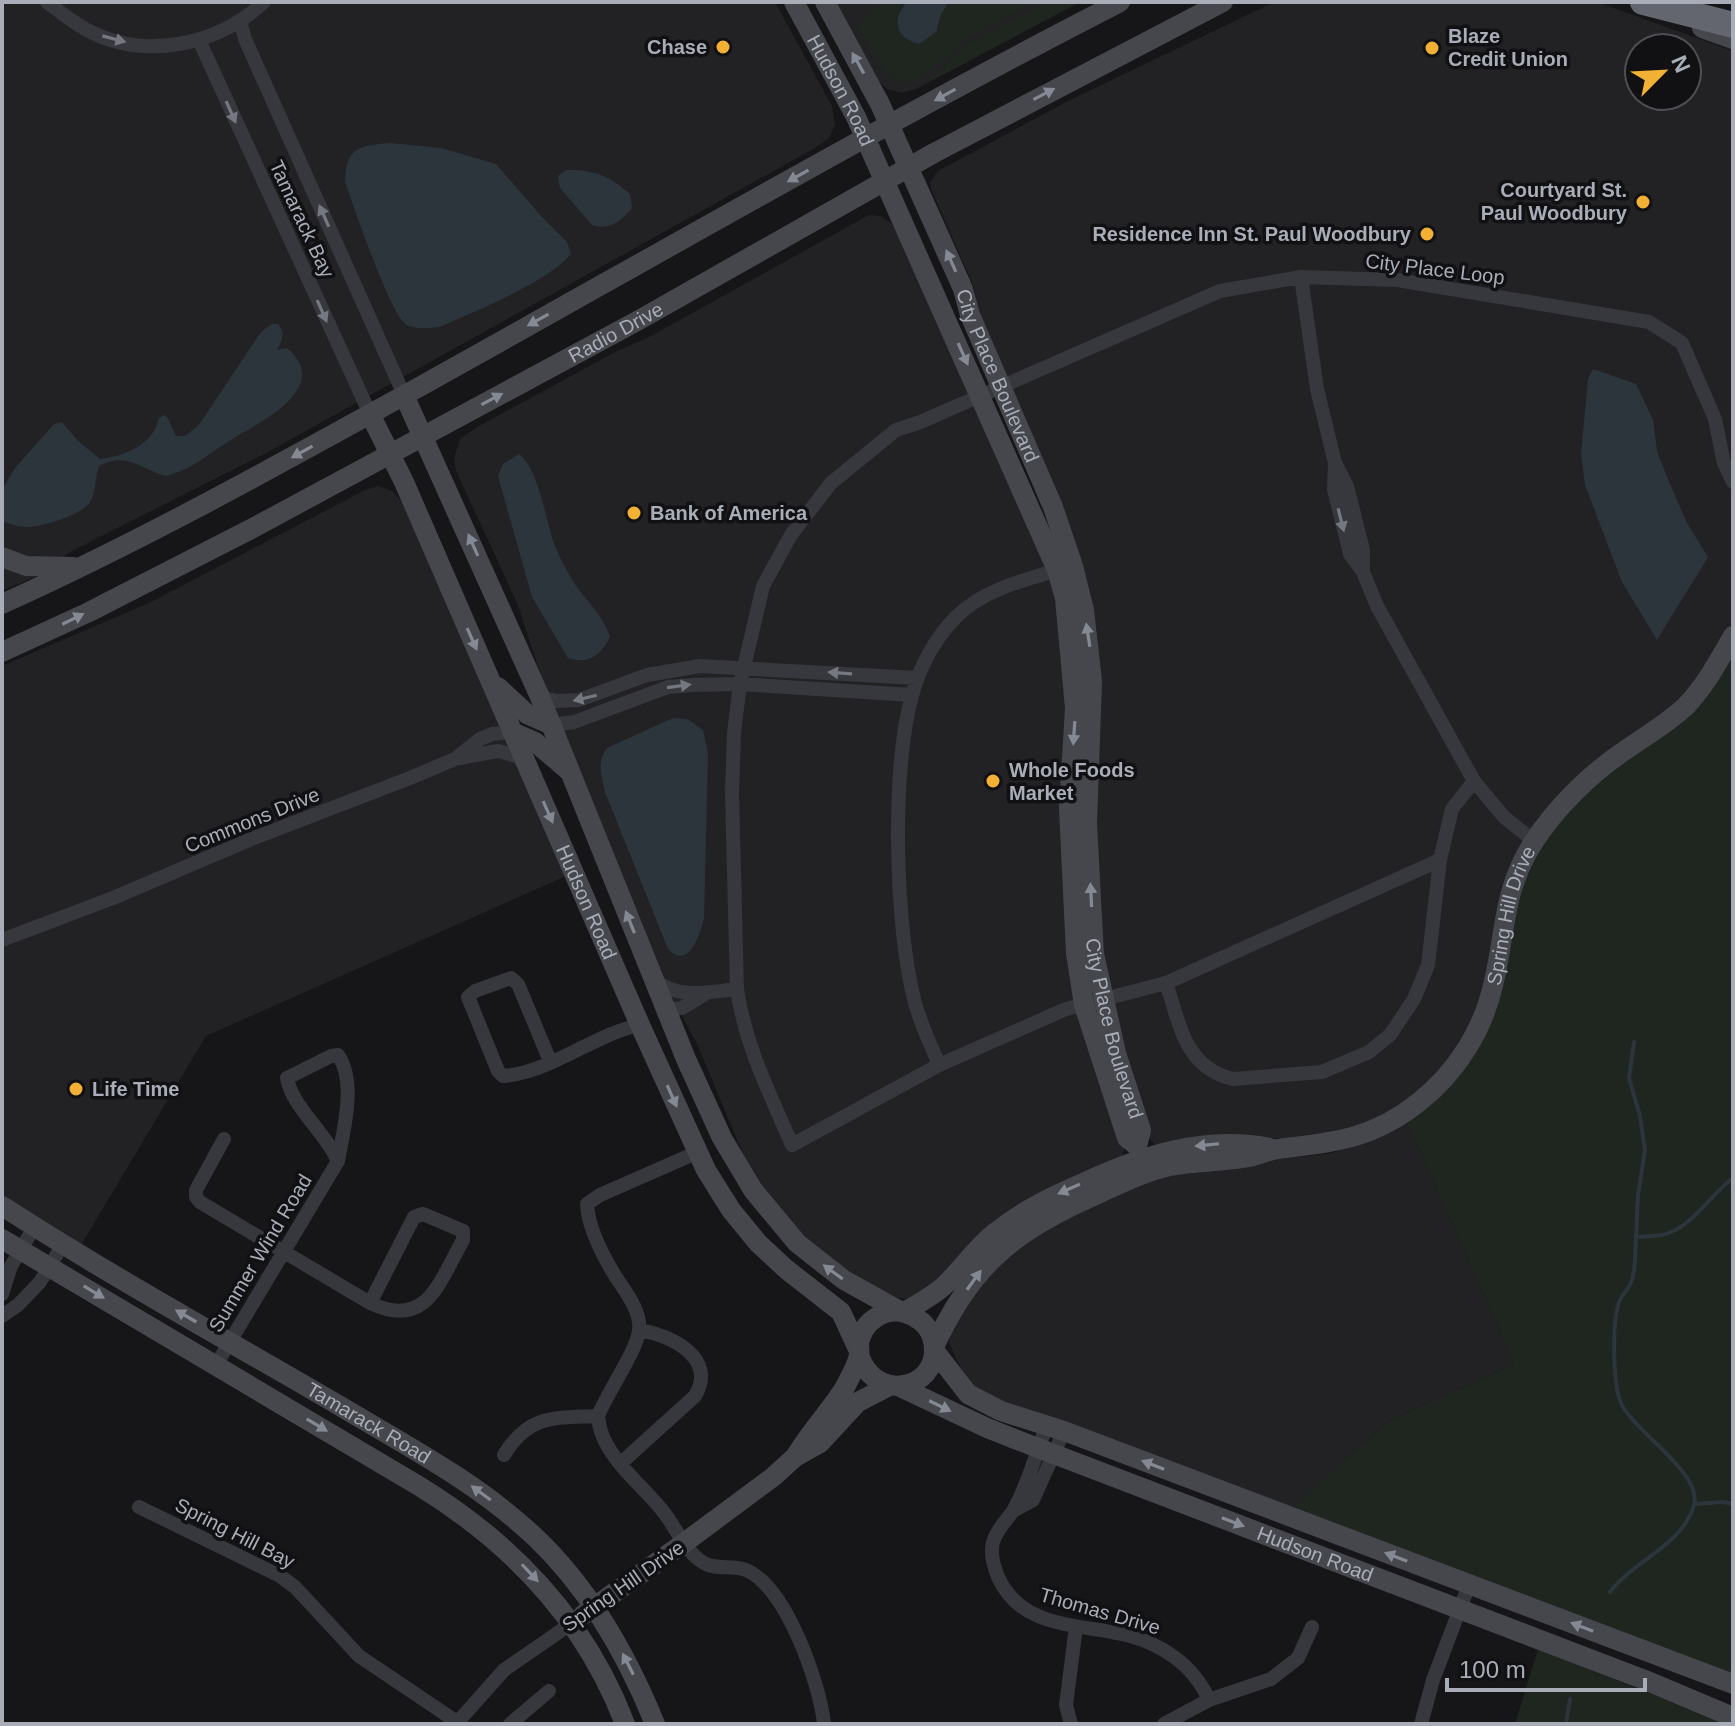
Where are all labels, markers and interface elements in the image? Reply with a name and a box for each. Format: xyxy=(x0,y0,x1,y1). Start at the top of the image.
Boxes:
place label: Blaze Credit Union xyxy=(1448,25,1568,70)
street label: Hudson Road xyxy=(803,31,878,149)
north arrow xyxy=(1623,32,1703,112)
one-way arrow xyxy=(102,34,127,46)
place label: Chase xyxy=(647,36,707,58)
marker: Chase xyxy=(714,38,732,56)
marker: Blaze Credit Union xyxy=(1423,39,1441,57)
one-way arrow xyxy=(852,52,866,74)
text: N xyxy=(1666,52,1695,76)
one-way arrow xyxy=(934,88,957,101)
one-way arrow xyxy=(1033,88,1055,102)
one-way arrow xyxy=(224,100,237,123)
street label: Tamarack Bay xyxy=(265,157,339,281)
one-way arrow xyxy=(787,169,809,183)
place label: Courtyard St. Paul Woodbury xyxy=(1481,179,1628,224)
marker: Courtyard St. Paul Woodbury xyxy=(1634,193,1652,211)
one-way arrow xyxy=(317,204,331,227)
place label: Residence Inn St. Paul Woodbury xyxy=(1092,223,1412,245)
marker: Residence Inn St. Paul Woodbury xyxy=(1418,225,1436,243)
one-way arrow xyxy=(944,249,957,273)
street label: City Place Loop xyxy=(1364,250,1506,288)
street label: City Place Boulevard xyxy=(953,287,1043,466)
street label: Radio Drive xyxy=(564,298,667,367)
one-way arrow xyxy=(315,299,329,322)
one-way arrow xyxy=(527,314,550,327)
one-way arrow xyxy=(956,342,970,366)
one-way arrow xyxy=(481,393,504,406)
one-way arrow xyxy=(290,445,313,459)
place label: Bank of America xyxy=(650,502,808,524)
marker: Bank of America xyxy=(625,504,643,522)
one-way arrow xyxy=(1336,508,1348,533)
one-way arrow xyxy=(466,533,480,557)
one-way arrow xyxy=(61,612,84,626)
one-way arrow xyxy=(1081,622,1094,647)
one-way arrow xyxy=(465,627,478,650)
one-way arrow xyxy=(827,666,852,679)
one-way arrow xyxy=(667,680,692,693)
one-way arrow xyxy=(572,692,597,705)
one-way arrow xyxy=(1067,721,1080,746)
place label: Whole Foods Market xyxy=(1009,759,1135,804)
marker: Whole Foods Market xyxy=(984,772,1002,790)
street label: Commons Drive xyxy=(181,783,323,857)
one-way arrow xyxy=(541,800,554,824)
street label: Hudson Road xyxy=(552,842,621,963)
street label: Spring Hill Drive xyxy=(1482,842,1540,987)
one-way arrow xyxy=(1084,882,1097,907)
one-way arrow xyxy=(623,910,636,934)
street label: City Place Boulevard xyxy=(1082,937,1148,1121)
place label: Life Time xyxy=(92,1078,179,1100)
marker: Life Time xyxy=(67,1080,85,1098)
one-way arrow xyxy=(665,1085,678,1108)
one-way arrow xyxy=(1194,1139,1219,1152)
street label: Summer Wind Road xyxy=(204,1170,316,1336)
one-way arrow xyxy=(1058,1182,1081,1196)
one-way arrow xyxy=(822,1264,844,1280)
one-way arrow xyxy=(965,1270,981,1290)
one-way arrow xyxy=(83,1285,105,1299)
one-way arrow xyxy=(175,1309,197,1323)
street label: Tamarack Road xyxy=(303,1378,435,1468)
one-way arrow xyxy=(928,1399,951,1412)
one-way arrow xyxy=(306,1418,328,1432)
one-way arrow xyxy=(1141,1458,1165,1471)
one-way arrow xyxy=(470,1486,491,1501)
street label: Spring Hill Bay xyxy=(172,1493,298,1573)
one-way arrow xyxy=(1221,1516,1245,1529)
street label: Hudson Road xyxy=(1254,1522,1376,1586)
street label: Spring Hill Drive xyxy=(558,1536,688,1636)
one-way arrow xyxy=(1384,1550,1408,1563)
one-way arrow xyxy=(521,1563,539,1582)
street label: Thomas Drive xyxy=(1037,1583,1163,1639)
one-way arrow xyxy=(1570,1620,1594,1633)
scale bar xyxy=(1447,1642,1645,1692)
one-way arrow xyxy=(621,1653,635,1675)
text: 100 m xyxy=(1459,1656,1526,1683)

